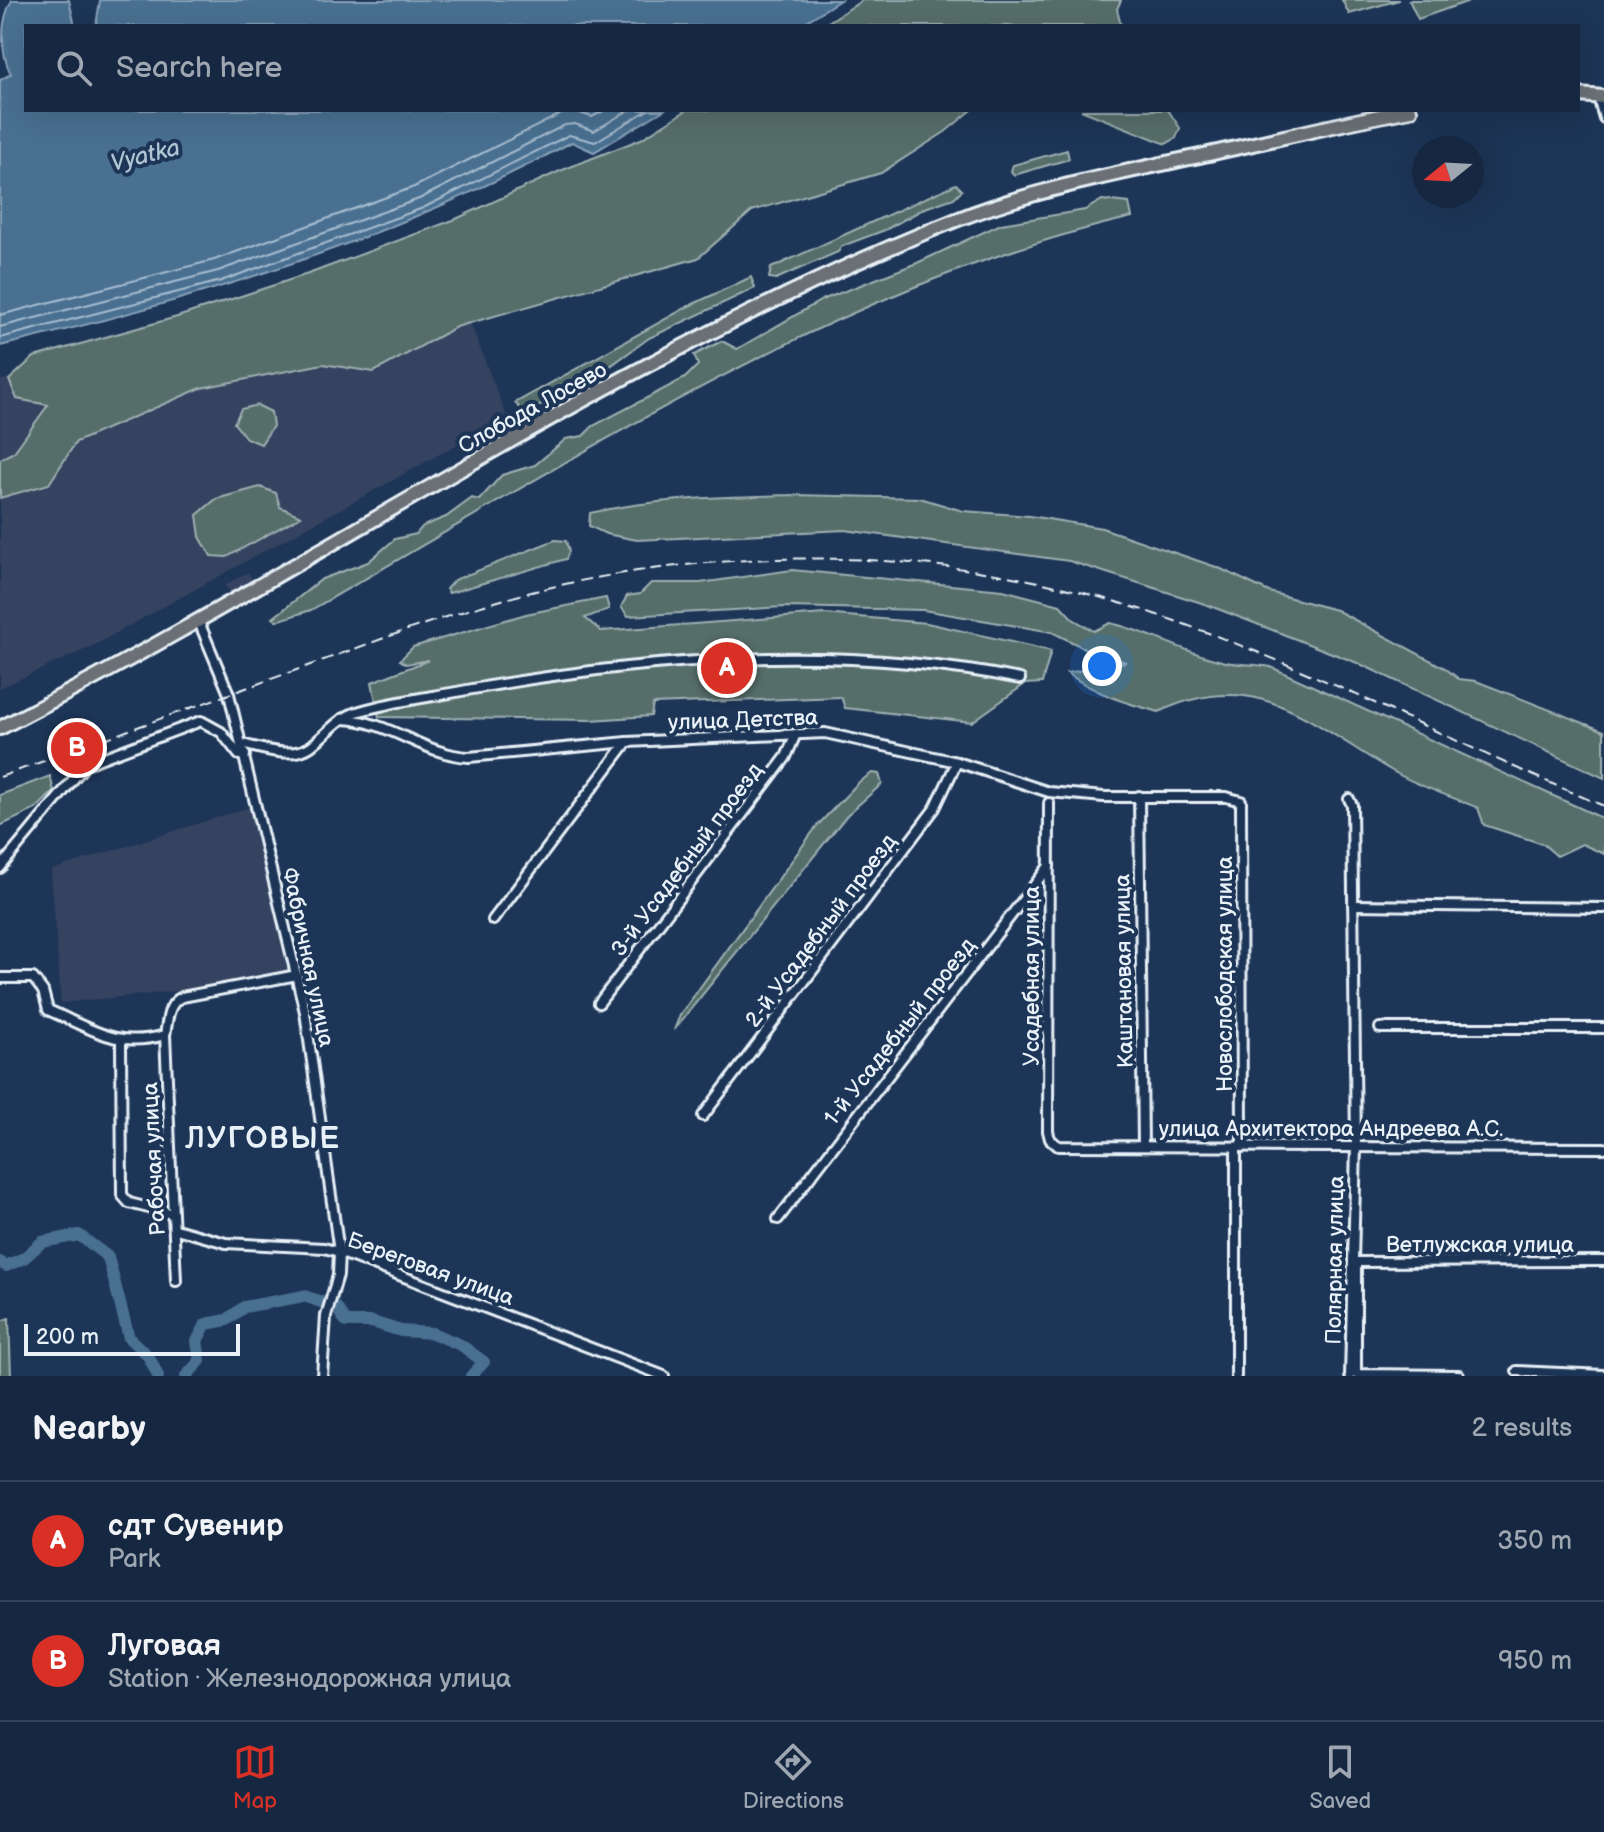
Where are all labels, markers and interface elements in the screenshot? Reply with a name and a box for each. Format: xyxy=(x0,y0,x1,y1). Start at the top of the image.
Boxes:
search box xyxy=(24,24,1580,112)
icon: search xyxy=(52,46,96,90)
text: Search here xyxy=(116,50,282,86)
water label: Vyatka xyxy=(107,133,183,178)
north arrow xyxy=(1412,136,1484,208)
street label: Слобода Лосево xyxy=(454,356,612,460)
pin: A xyxy=(701,638,753,698)
your location xyxy=(1082,646,1122,686)
street label: улица Детства xyxy=(668,704,818,737)
pin: B xyxy=(51,718,103,778)
street label: 3-й Усадебный проезд xyxy=(606,758,769,962)
street label: 2-й Усадебный проезд xyxy=(740,829,903,1033)
street label: Новослободская улица xyxy=(1212,856,1239,1092)
street label: Фабричная улица xyxy=(275,865,340,1049)
street label: Каштановая улица xyxy=(1109,874,1140,1068)
street label: Усадебная улица xyxy=(1019,886,1046,1066)
street label: 1-й Усадебный проезд xyxy=(819,933,982,1131)
street label: Рабочая улица xyxy=(137,1081,172,1236)
street label: улица Архитектора Андреева А.С. xyxy=(1159,1116,1503,1143)
district label: ЛУГОВЫЕ xyxy=(184,1121,341,1157)
street label: Полярная улица xyxy=(1321,1175,1350,1345)
street label: Береговая улица xyxy=(344,1227,517,1312)
street label: Ветлужская улица xyxy=(1386,1232,1574,1259)
scale bar xyxy=(24,1320,240,1356)
text: 200 m xyxy=(36,1324,99,1351)
text: Nearby xyxy=(32,1408,146,1449)
text: 2 results xyxy=(1472,1413,1572,1444)
text: сдт Сувенир xyxy=(108,1508,284,1544)
text: A xyxy=(50,1526,66,1557)
text: 350 m xyxy=(1497,1526,1572,1557)
text: Park xyxy=(108,1544,160,1575)
text: Луговая xyxy=(108,1628,221,1664)
text: B xyxy=(49,1646,67,1677)
text: 950 m xyxy=(1498,1646,1572,1677)
text: Station · Железнодорожная улица xyxy=(108,1664,511,1695)
tab: Map xyxy=(233,1740,277,1815)
tab: Directions xyxy=(743,1740,844,1815)
tab: Saved xyxy=(1309,1740,1371,1815)

